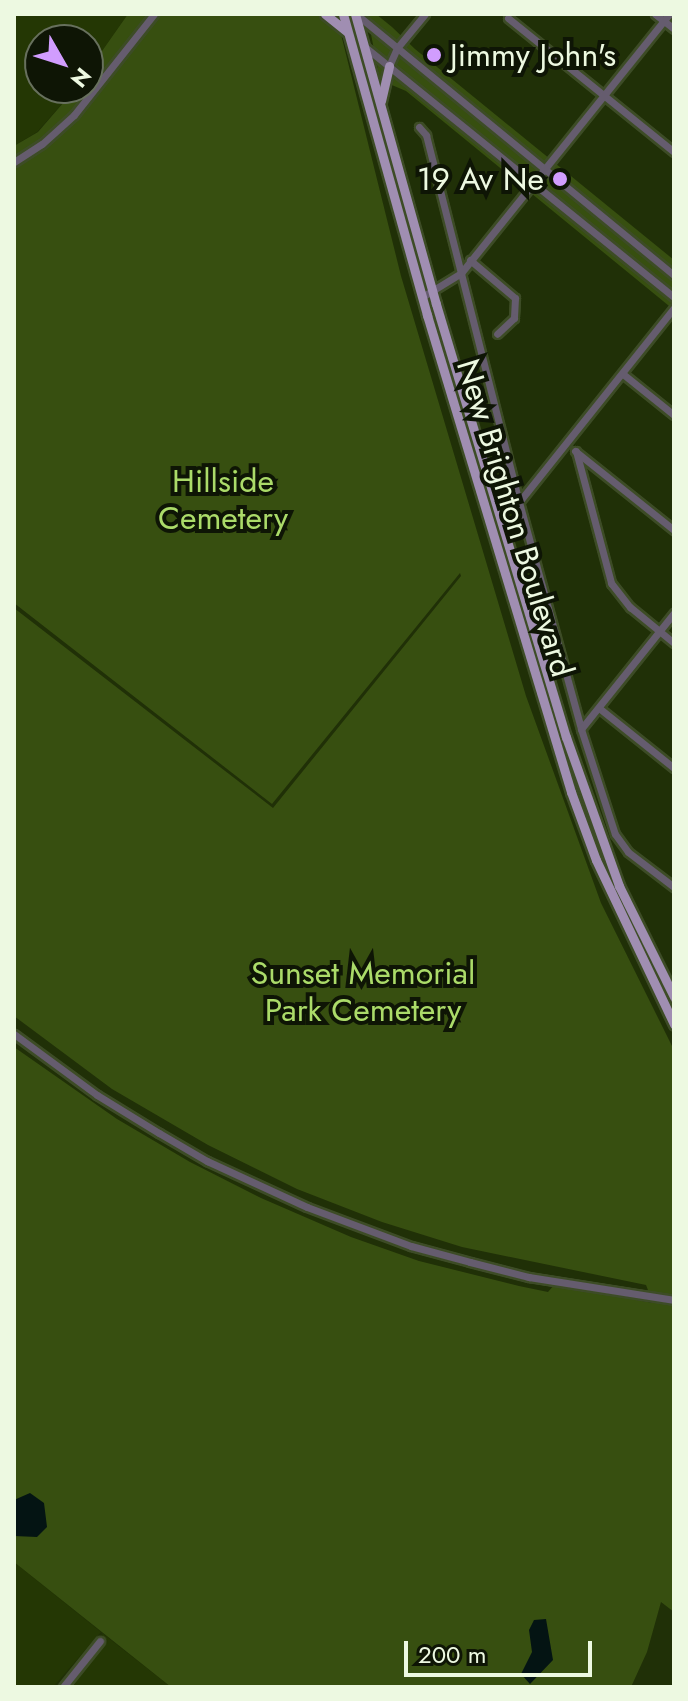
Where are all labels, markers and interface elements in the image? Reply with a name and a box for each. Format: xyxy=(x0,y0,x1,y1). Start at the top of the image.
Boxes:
north arrow xyxy=(24,24,104,104)
place label: Jimmy John's xyxy=(450,36,616,74)
marker: Jimmy John's xyxy=(425,46,443,64)
text: N xyxy=(63,61,99,95)
place label: 19 Av Ne xyxy=(417,160,544,198)
marker: 19 Av Ne xyxy=(551,170,569,188)
street label: New Brighton Boulevard xyxy=(448,355,582,681)
park label: Hillside Cemetery xyxy=(158,463,288,538)
park label: Sunset Memorial Park Cemetery xyxy=(251,955,475,1030)
scale bar xyxy=(408,1625,596,1675)
text: 200 m xyxy=(418,1637,486,1672)

